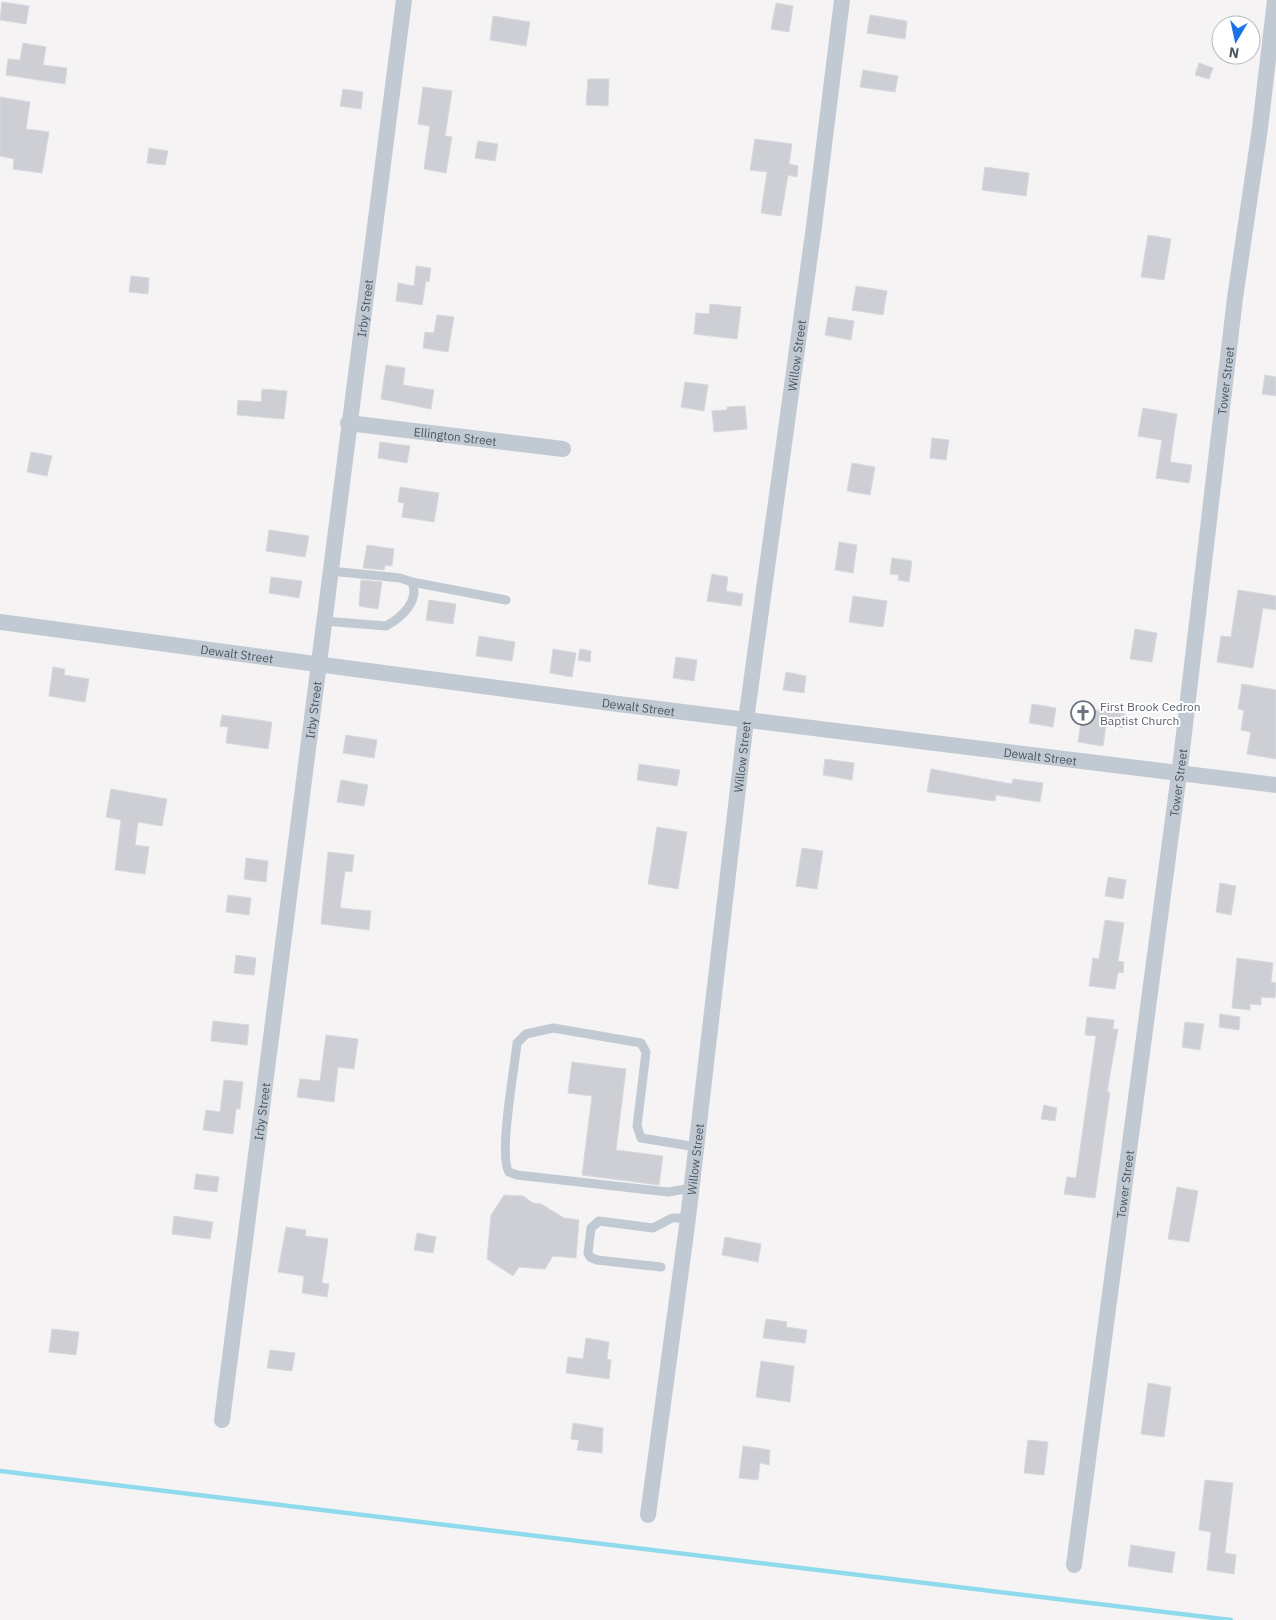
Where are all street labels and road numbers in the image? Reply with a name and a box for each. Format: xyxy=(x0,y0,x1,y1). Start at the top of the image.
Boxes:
street label: Irby Street xyxy=(353,278,376,338)
street label: Willow Street xyxy=(784,319,809,392)
street label: Tower Street xyxy=(1214,346,1237,416)
street label: Ellington Street xyxy=(413,424,497,448)
street label: Dewalt Street xyxy=(200,641,274,666)
street label: Irby Street xyxy=(302,680,324,739)
street label: Dewalt Street xyxy=(601,694,676,718)
street label: Willow Street xyxy=(730,720,753,793)
street label: Dewalt Street xyxy=(1003,744,1078,768)
street label: Tower Street xyxy=(1166,748,1190,818)
street label: Irby Street xyxy=(250,1082,273,1141)
street label: Willow Street xyxy=(683,1123,706,1196)
street label: Tower Street xyxy=(1113,1149,1136,1219)

